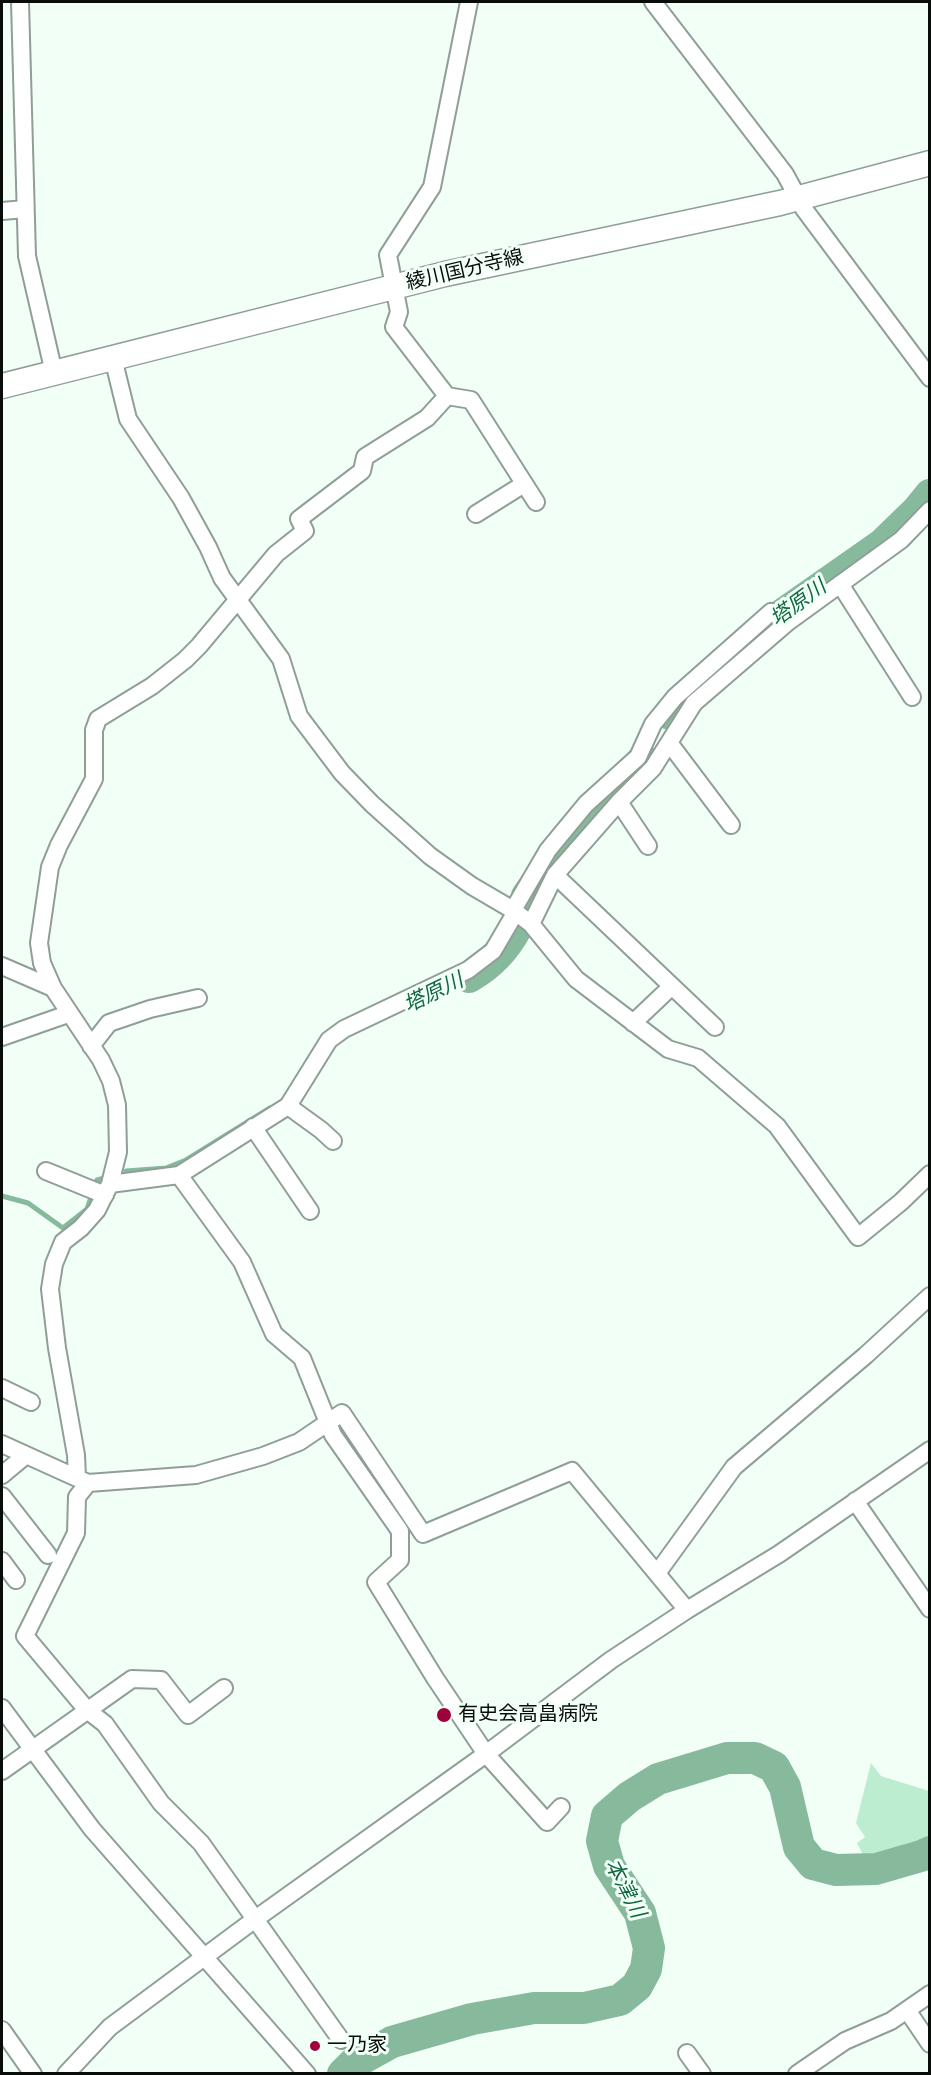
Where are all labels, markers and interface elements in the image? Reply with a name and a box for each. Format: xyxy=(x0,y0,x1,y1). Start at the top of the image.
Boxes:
street label: 綾川国分寺線 xyxy=(404,246,526,296)
water label: 塔原川 xyxy=(766,575,832,633)
water label: 塔原川 xyxy=(400,969,468,1019)
place label: 有史会高畠病院 xyxy=(458,1703,598,1727)
marker: 有史会高畠病院 xyxy=(435,1706,453,1724)
water label: 本津川 xyxy=(598,1855,650,1923)
place label: 一乃家 xyxy=(327,2034,387,2058)
marker: 一乃家 xyxy=(308,2039,322,2053)

